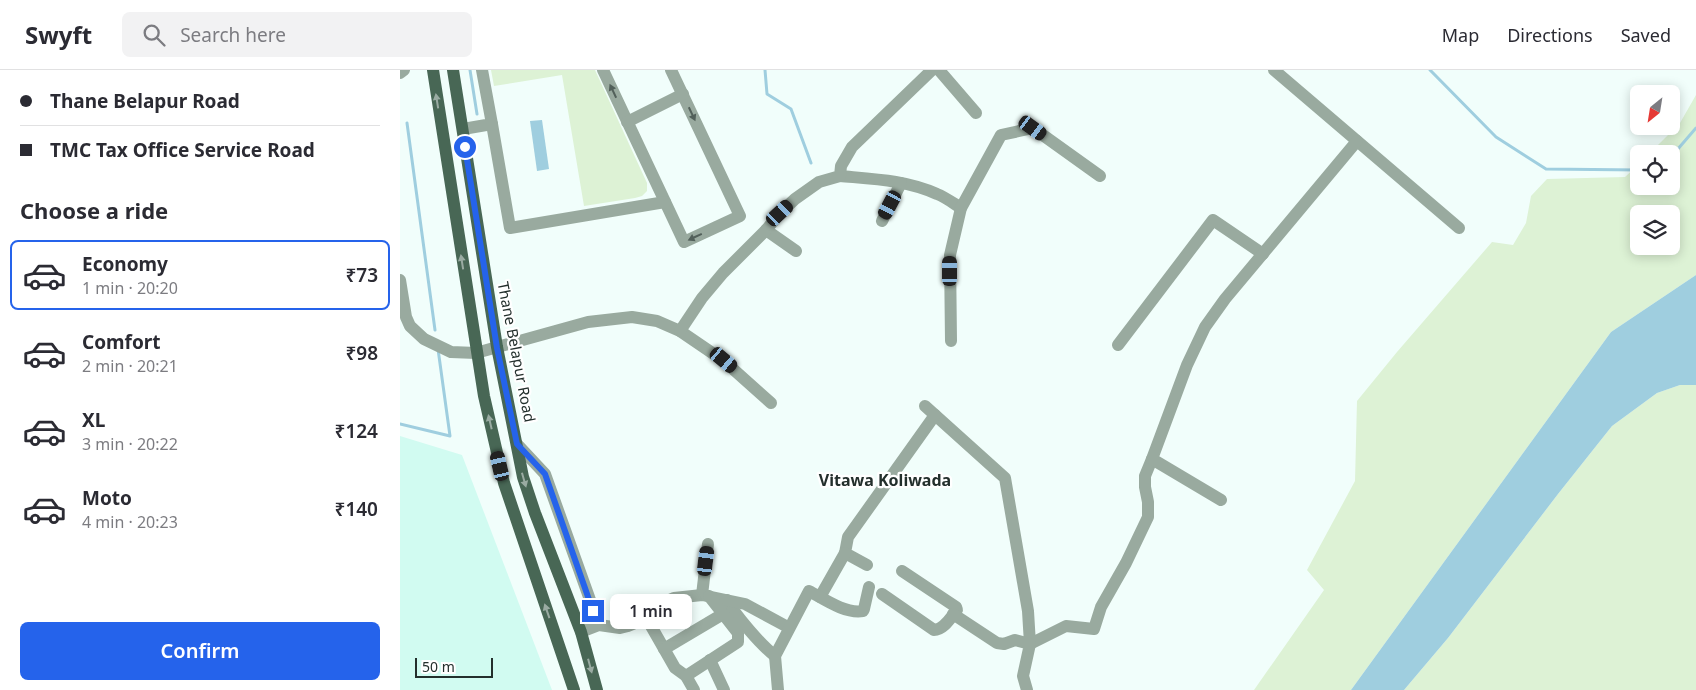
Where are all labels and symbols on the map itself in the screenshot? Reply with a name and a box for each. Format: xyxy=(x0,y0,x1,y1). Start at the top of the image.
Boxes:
one-way arrow xyxy=(608,84,616,98)
north arrow xyxy=(1630,85,1680,135)
one-way arrow xyxy=(433,93,441,109)
one-way arrow xyxy=(688,107,696,121)
car xyxy=(1016,113,1049,143)
route start xyxy=(454,136,476,158)
car xyxy=(876,188,903,222)
car xyxy=(763,197,796,229)
one-way arrow xyxy=(688,233,703,241)
one-way arrow xyxy=(458,253,466,269)
car xyxy=(942,256,957,286)
street label: Thane Belapur Road xyxy=(494,280,540,424)
car xyxy=(707,345,740,375)
one-way arrow xyxy=(486,414,494,429)
car xyxy=(489,450,510,482)
district label: Vitawa Koliwada xyxy=(819,469,951,491)
one-way arrow xyxy=(521,473,529,488)
car xyxy=(696,545,715,577)
callout: 1 min xyxy=(610,594,693,628)
route end xyxy=(582,600,604,622)
one-way arrow xyxy=(543,603,551,618)
scale bar xyxy=(415,655,492,678)
one-way arrow xyxy=(587,658,595,673)

